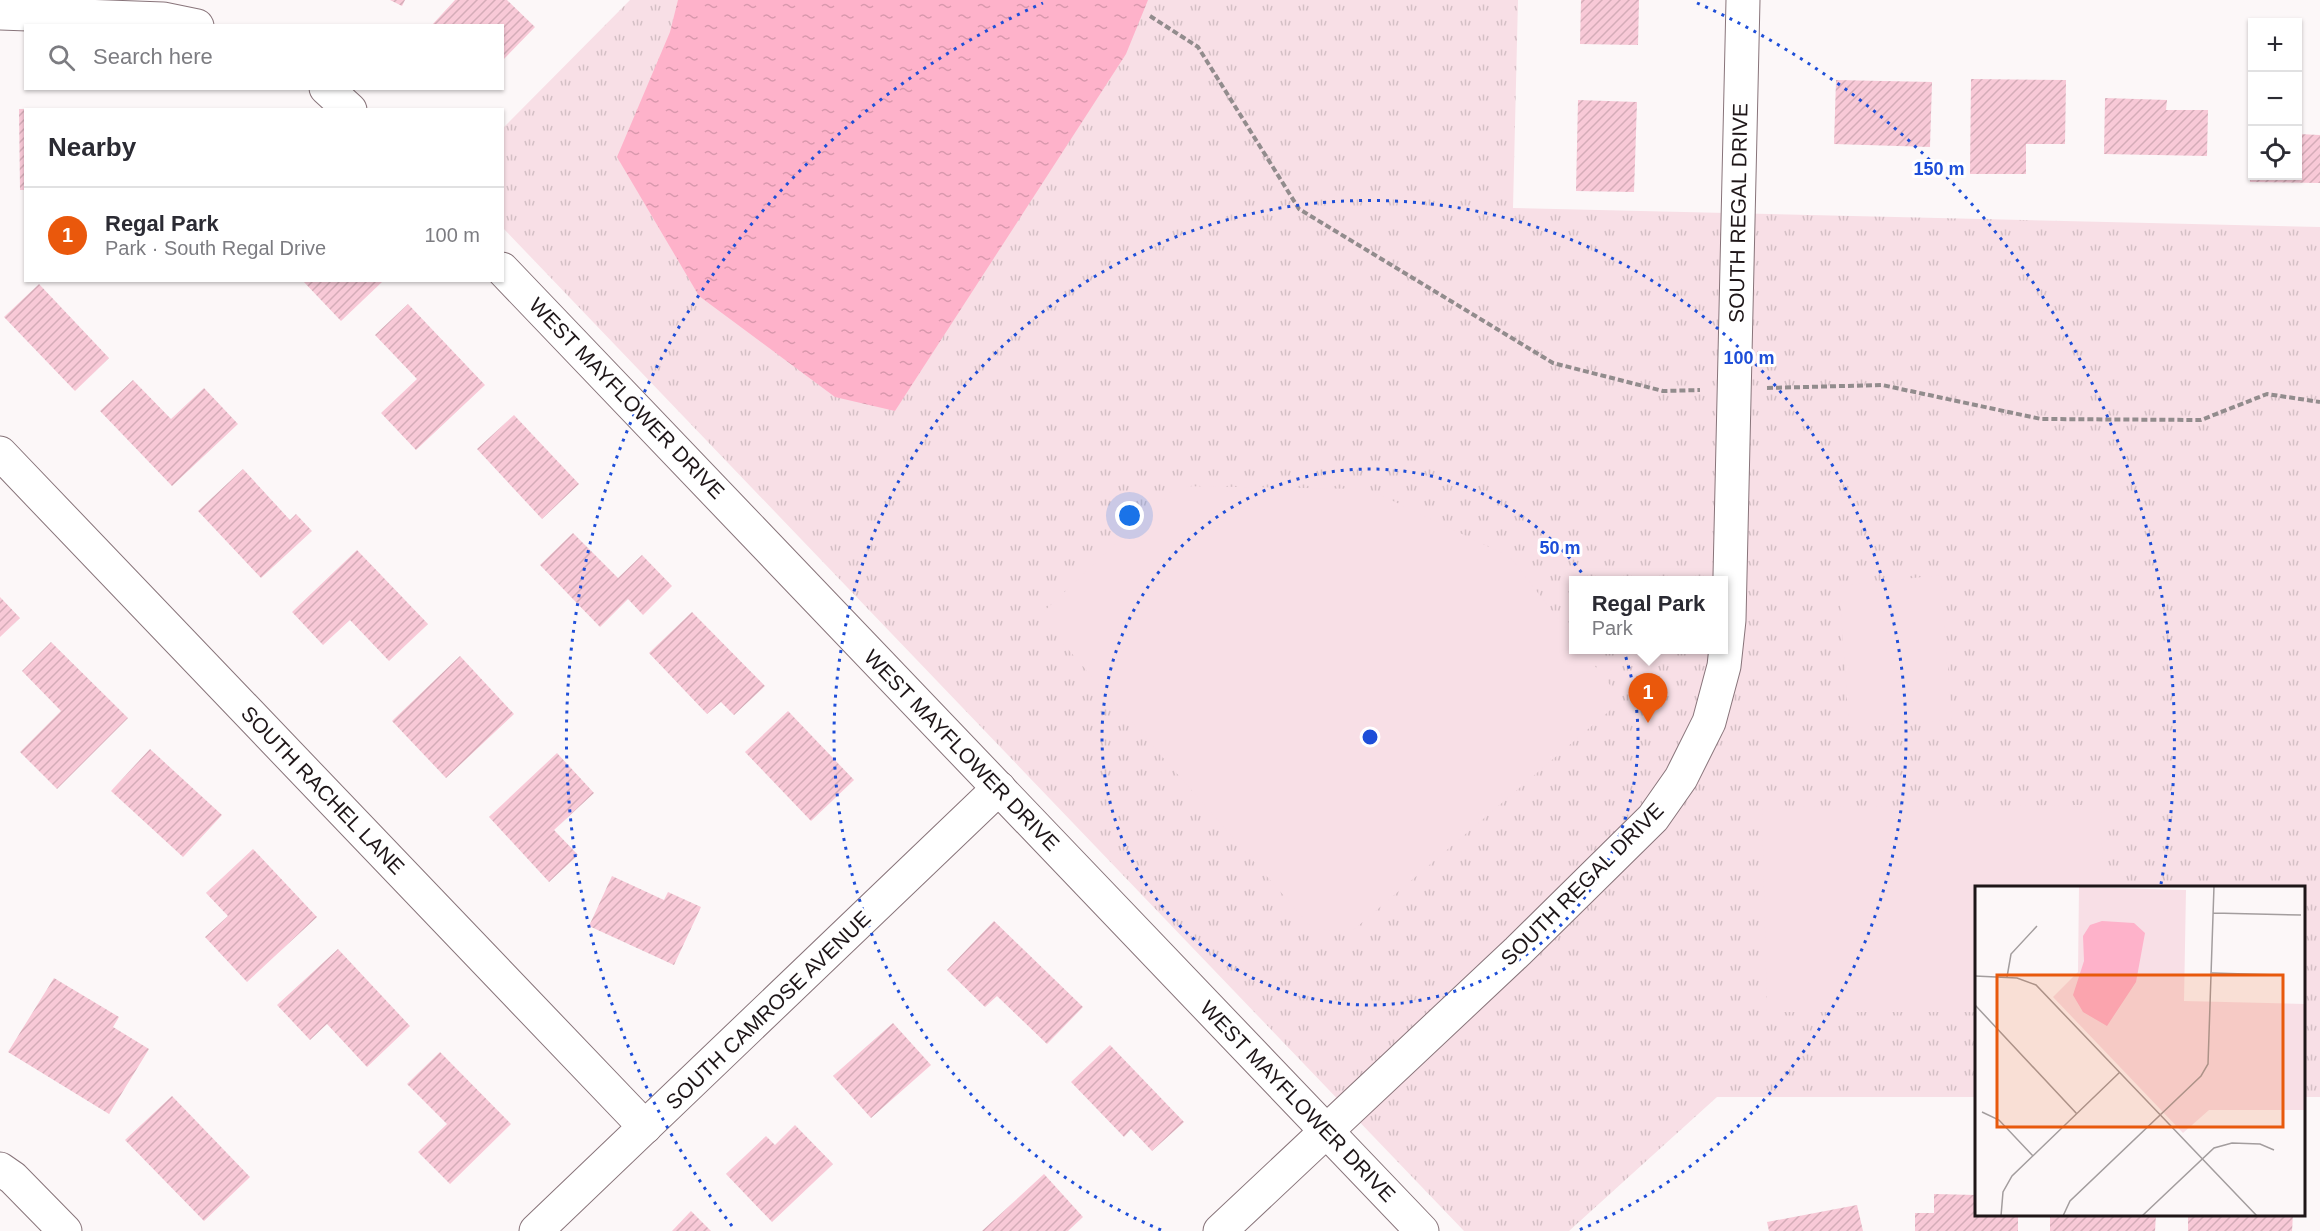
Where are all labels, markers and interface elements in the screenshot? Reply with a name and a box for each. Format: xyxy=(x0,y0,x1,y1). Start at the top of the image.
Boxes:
map controls xyxy=(2248,18,2302,180)
button: + xyxy=(2248,18,2302,72)
search box xyxy=(24,24,504,90)
icon: search xyxy=(45,41,78,74)
text: Search here xyxy=(93,44,213,69)
button: − xyxy=(2248,72,2302,126)
street label: SOUTH REGAL DRIVE xyxy=(1725,103,1751,323)
button: locate xyxy=(2248,126,2302,180)
text: Nearby xyxy=(48,132,136,162)
text: 150 m xyxy=(1913,159,1965,179)
text: Regal Park xyxy=(105,211,219,236)
text: 1 xyxy=(62,224,73,246)
text: 100 m xyxy=(424,224,480,246)
text: Park · South Regal Drive xyxy=(105,237,326,259)
street label: WEST MAYFLOWER DRIVE xyxy=(525,293,729,503)
text: 100 m xyxy=(1723,348,1775,368)
your location xyxy=(1115,501,1144,530)
text: 50 m xyxy=(1539,538,1581,558)
popup xyxy=(1569,576,1728,654)
text: Regal Park xyxy=(1592,591,1705,616)
text: Park xyxy=(1592,617,1633,639)
street label: WEST MAYFLOWER DRIVE xyxy=(860,645,1064,855)
pin: 1 xyxy=(1628,674,1668,723)
street label: SOUTH RACHEL LANE xyxy=(237,701,409,879)
centre of rings xyxy=(1360,727,1380,747)
street label: SOUTH REGAL DRIVE xyxy=(1496,798,1668,970)
inset map xyxy=(1975,886,2305,1216)
street label: SOUTH CAMROSE AVENUE xyxy=(661,906,875,1114)
street label: WEST MAYFLOWER DRIVE xyxy=(1196,996,1400,1206)

